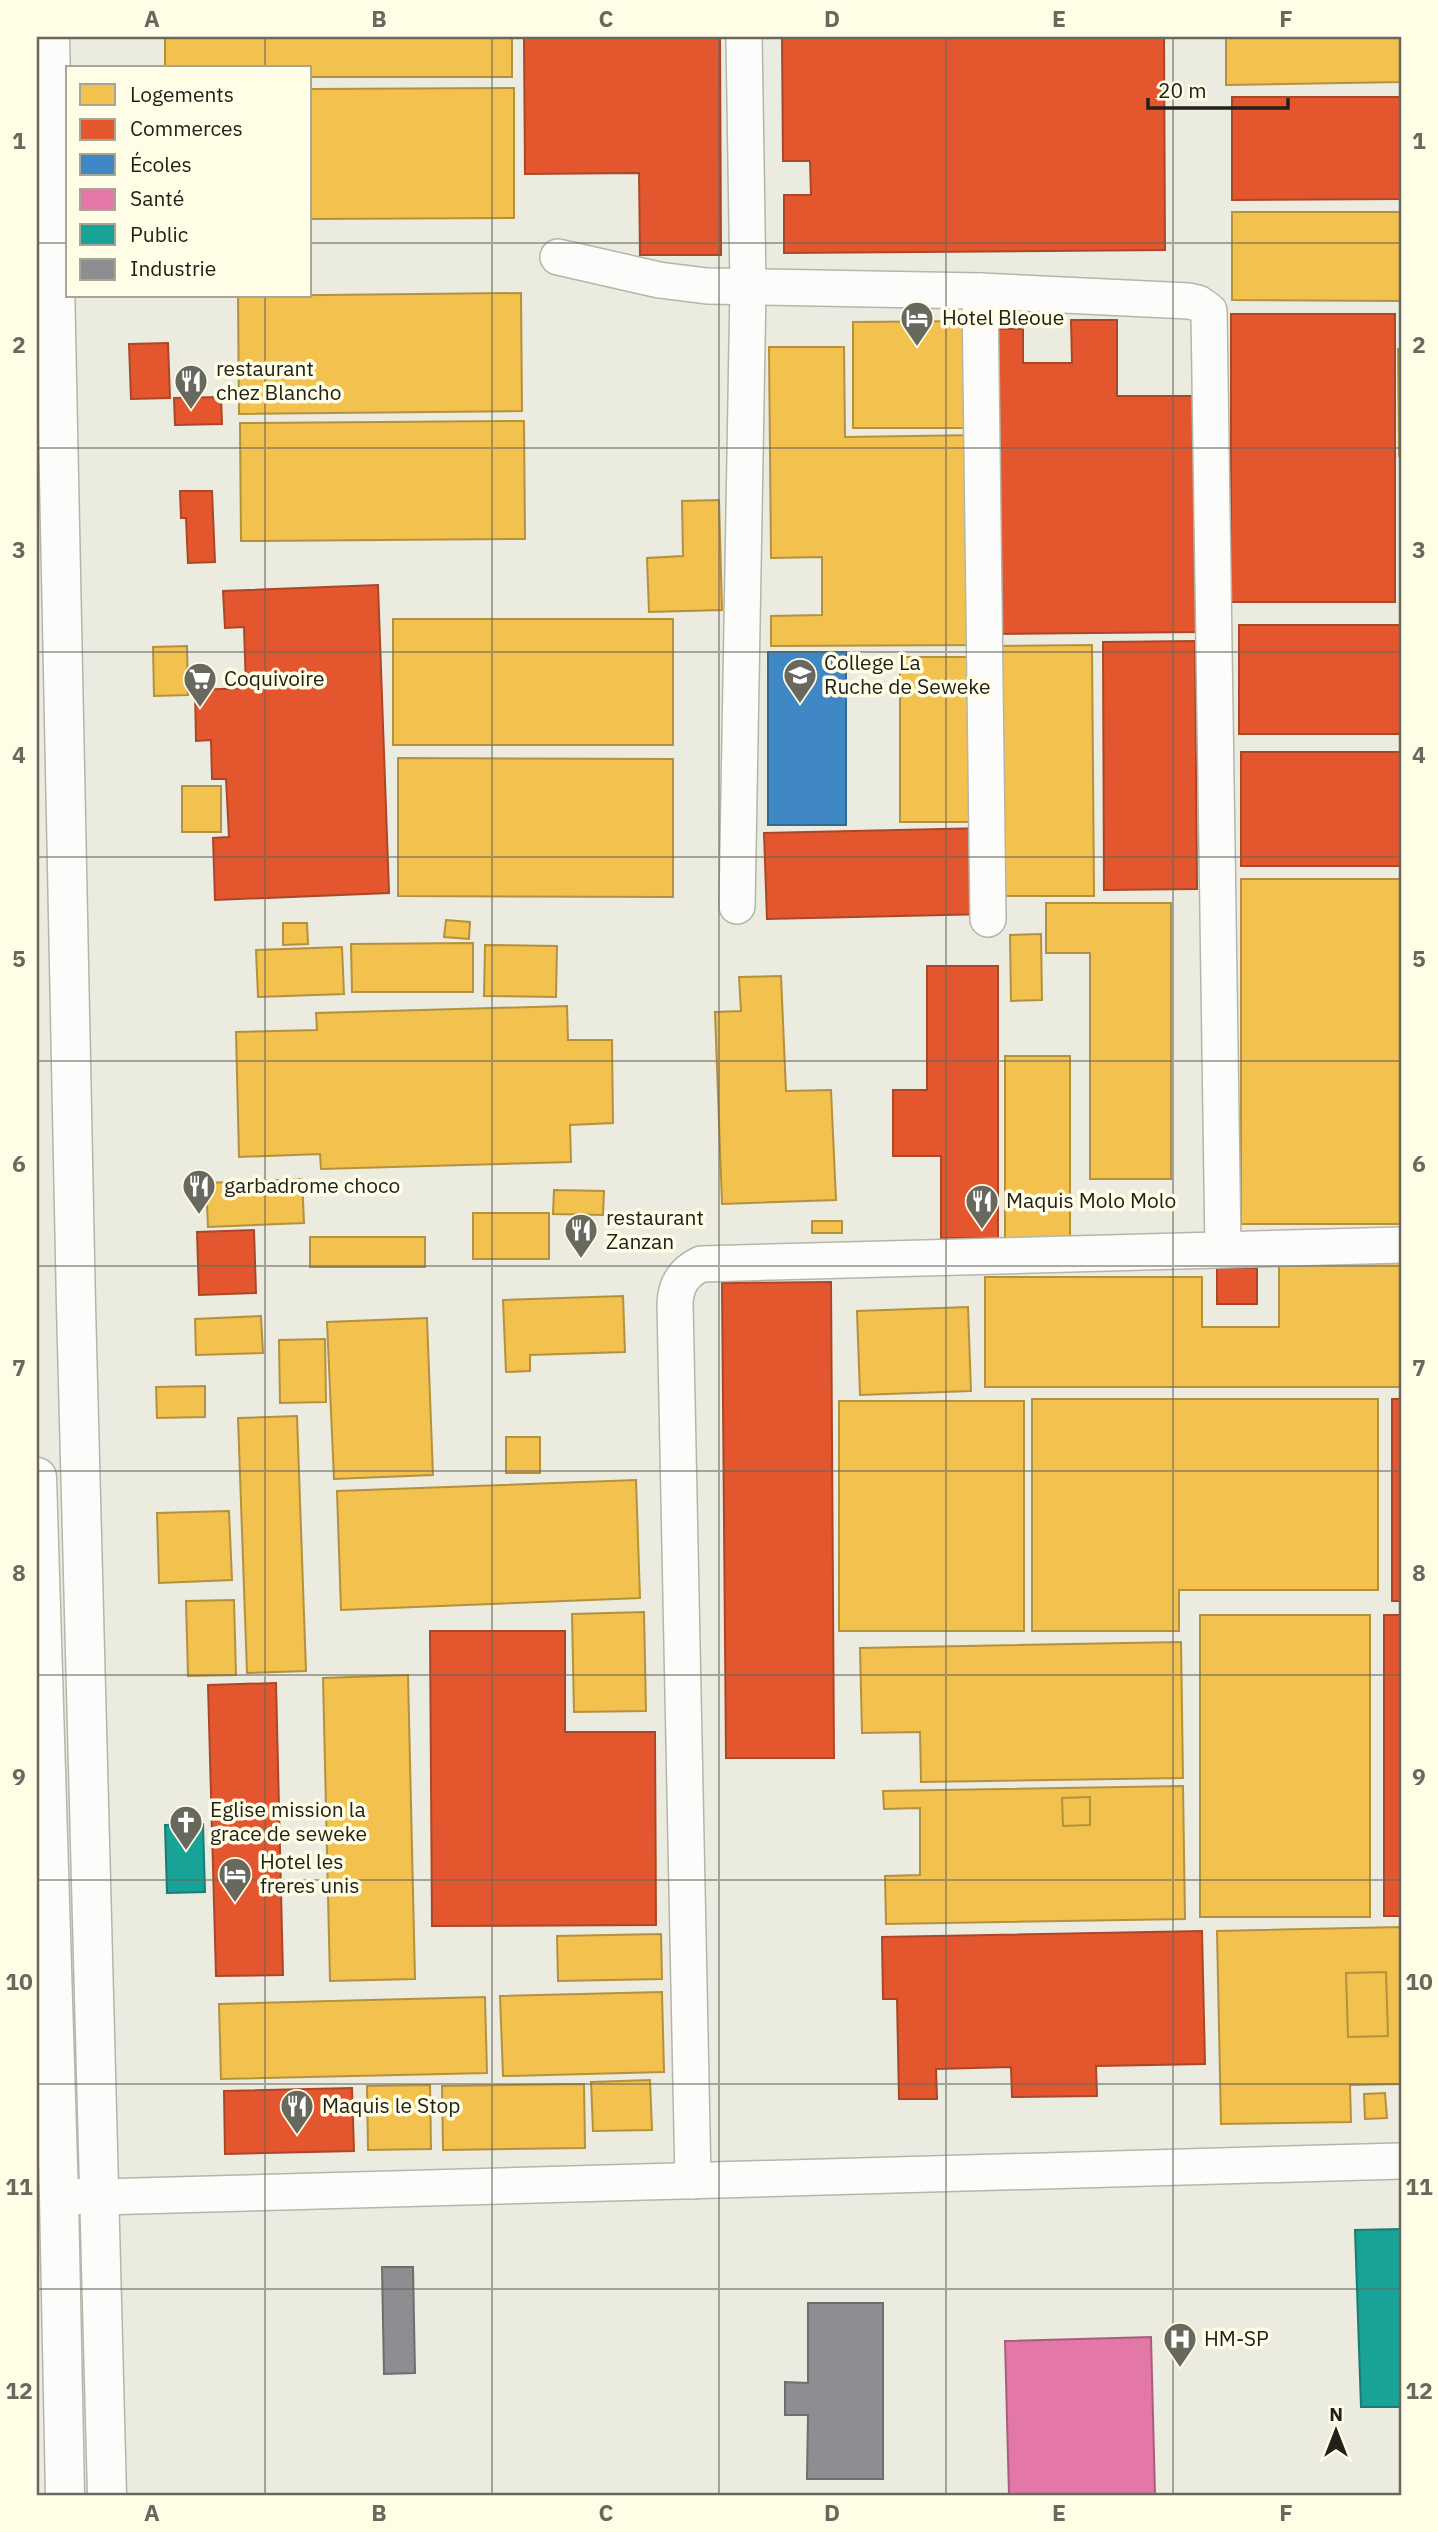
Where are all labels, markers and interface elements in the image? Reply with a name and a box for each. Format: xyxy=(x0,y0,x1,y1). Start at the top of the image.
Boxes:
text: A xyxy=(144,3,160,33)
text: B xyxy=(371,3,387,33)
text: C xyxy=(599,3,614,33)
text: D xyxy=(824,3,840,33)
text: E xyxy=(1052,3,1066,33)
text: F xyxy=(1279,3,1293,33)
legend xyxy=(66,66,312,298)
scale bar xyxy=(1148,66,1288,110)
text: 20 m xyxy=(1158,76,1207,104)
text: Logements xyxy=(130,80,234,108)
text: Commerces xyxy=(130,114,243,142)
text: 1 xyxy=(12,125,26,155)
text: 1 xyxy=(1412,125,1426,155)
text: Écoles xyxy=(130,150,192,178)
text: Santé xyxy=(130,184,184,212)
text: Public xyxy=(130,220,188,248)
text: Industrie xyxy=(130,254,216,282)
hotel icon: Hotel Bleoue xyxy=(898,299,936,348)
place label: Hotel Bleoue xyxy=(942,303,1064,331)
text: 2 xyxy=(12,329,26,359)
text: 2 xyxy=(1412,329,1426,359)
place label: restaurant chez Blancho xyxy=(216,354,341,406)
restaurant icon: restaurant chez Blancho xyxy=(172,362,210,411)
text: 3 xyxy=(12,534,26,564)
text: 3 xyxy=(1412,534,1426,564)
place label: College La Ruche de Seweke xyxy=(824,648,990,700)
school or university icon: College La Ruche de Seweke xyxy=(781,656,819,705)
supermarket icon: Coquivoire xyxy=(181,660,219,709)
place label: Coquivoire xyxy=(224,664,324,692)
text: 4 xyxy=(12,739,26,769)
text: 4 xyxy=(1412,739,1426,769)
text: 5 xyxy=(12,943,26,973)
text: 5 xyxy=(1412,943,1426,973)
text: 6 xyxy=(12,1148,26,1178)
text: 6 xyxy=(1412,1148,1426,1178)
restaurant icon: garbadrome choco xyxy=(180,1167,218,1216)
place label: garbadrome choco xyxy=(224,1171,400,1199)
restaurant icon: Maquis Molo Molo xyxy=(963,1182,1001,1231)
place label: Maquis Molo Molo xyxy=(1006,1186,1176,1214)
place label: restaurant Zanzan xyxy=(606,1203,704,1255)
restaurant icon: restaurant Zanzan xyxy=(562,1211,600,1260)
text: 7 xyxy=(12,1352,26,1382)
text: 7 xyxy=(1412,1352,1426,1382)
text: 8 xyxy=(12,1557,26,1587)
text: 8 xyxy=(1412,1557,1426,1587)
text: 9 xyxy=(12,1761,26,1791)
text: 9 xyxy=(1412,1761,1426,1791)
place label: Eglise mission la grace de seweke xyxy=(210,1795,367,1847)
church icon: Eglise mission la grace de seweke xyxy=(167,1803,205,1852)
place label: Hotel les freres unis xyxy=(260,1847,360,1899)
hotel icon: Hotel les freres unis xyxy=(216,1855,254,1904)
text: 10 xyxy=(5,1966,33,1996)
text: 10 xyxy=(1405,1966,1433,1996)
restaurant icon: Maquis le Stop xyxy=(278,2087,316,2136)
place label: Maquis le Stop xyxy=(322,2091,460,2119)
text: 11 xyxy=(5,2171,33,2201)
text: 11 xyxy=(1405,2171,1433,2201)
hospital icon: HM-SP xyxy=(1161,2320,1199,2369)
place label: HM-SP xyxy=(1204,2324,1269,2352)
text: 12 xyxy=(5,2375,33,2405)
text: 12 xyxy=(1405,2375,1433,2405)
north arrow xyxy=(1302,2396,1372,2466)
text: N xyxy=(1329,2402,1343,2426)
text: A xyxy=(144,2497,160,2527)
text: B xyxy=(371,2497,387,2527)
text: C xyxy=(599,2497,614,2527)
text: D xyxy=(824,2497,840,2527)
text: E xyxy=(1052,2497,1066,2527)
text: F xyxy=(1279,2497,1293,2527)

